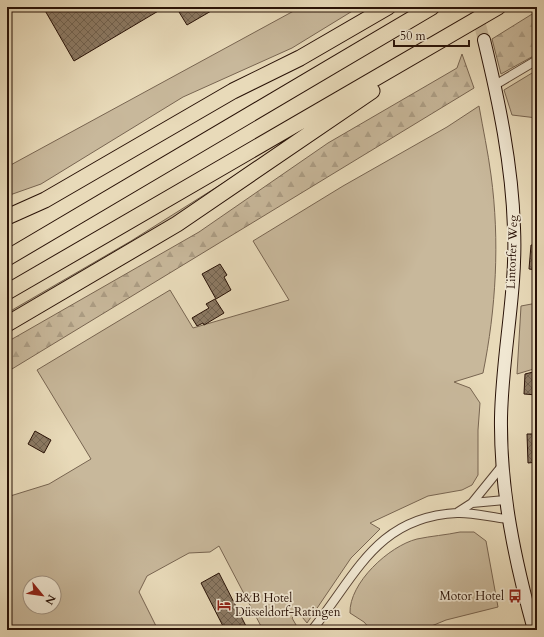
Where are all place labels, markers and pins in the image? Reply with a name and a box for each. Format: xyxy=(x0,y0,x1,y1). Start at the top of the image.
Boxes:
place label: Motor Hotel xyxy=(440,588,504,604)
bus stop icon: Motor Hotel xyxy=(507,588,523,604)
place label: B&B Hotel Düsseldorf-Ratingen xyxy=(235,590,341,620)
hotel icon: B&B Hotel Düsseldorf-Ratingen xyxy=(216,597,232,613)

